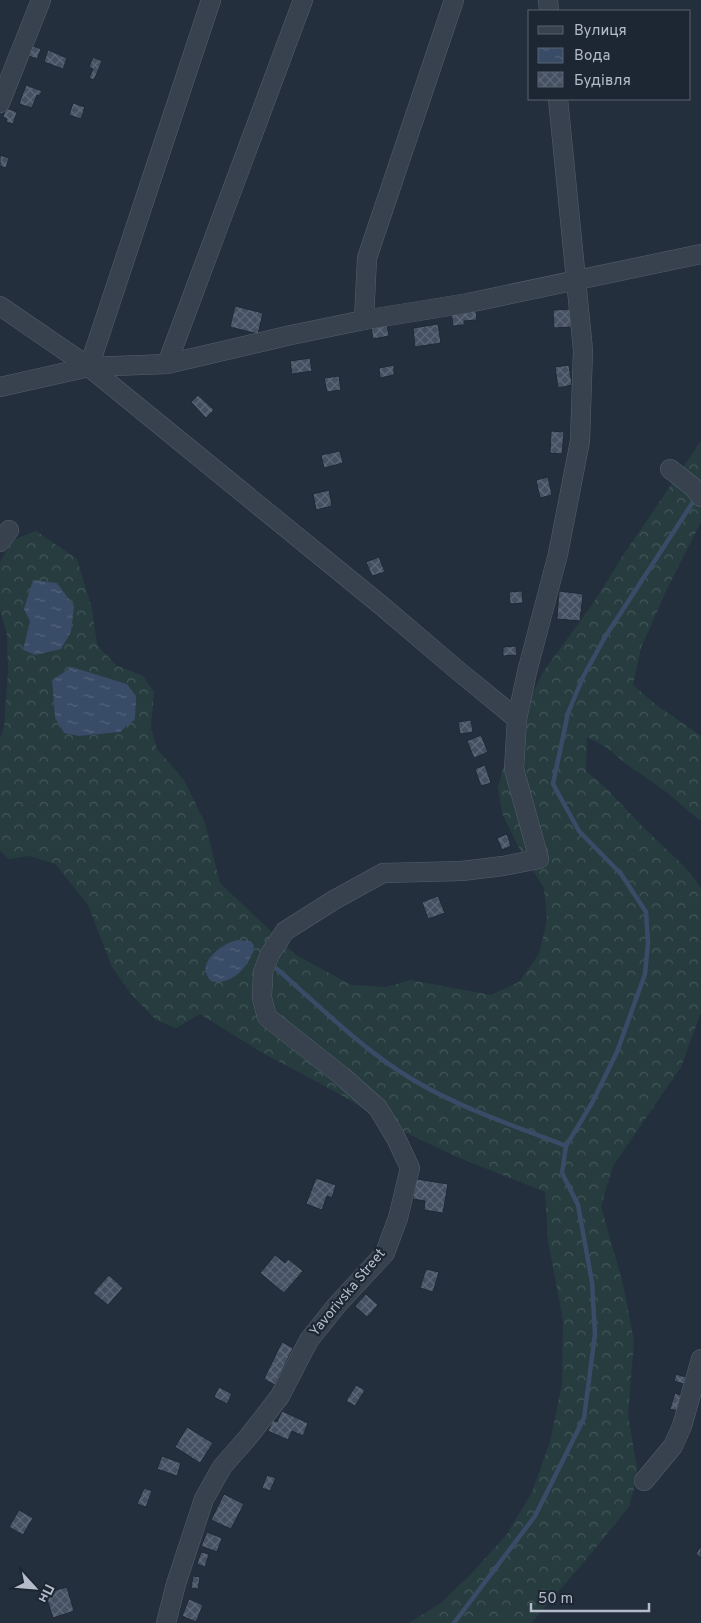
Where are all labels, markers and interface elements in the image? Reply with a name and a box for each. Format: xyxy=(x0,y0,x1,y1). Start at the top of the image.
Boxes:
legend xyxy=(528,10,691,100)
text: Вулиця xyxy=(574,22,627,41)
text: Вода xyxy=(574,47,610,66)
text: Будівля xyxy=(574,72,631,91)
street label: Yavorivska Street xyxy=(307,1246,389,1340)
north arrow xyxy=(10,1563,60,1613)
scale bar xyxy=(531,1580,648,1612)
text: Пн xyxy=(34,1581,57,1605)
text: 50 m xyxy=(538,1590,573,1609)

